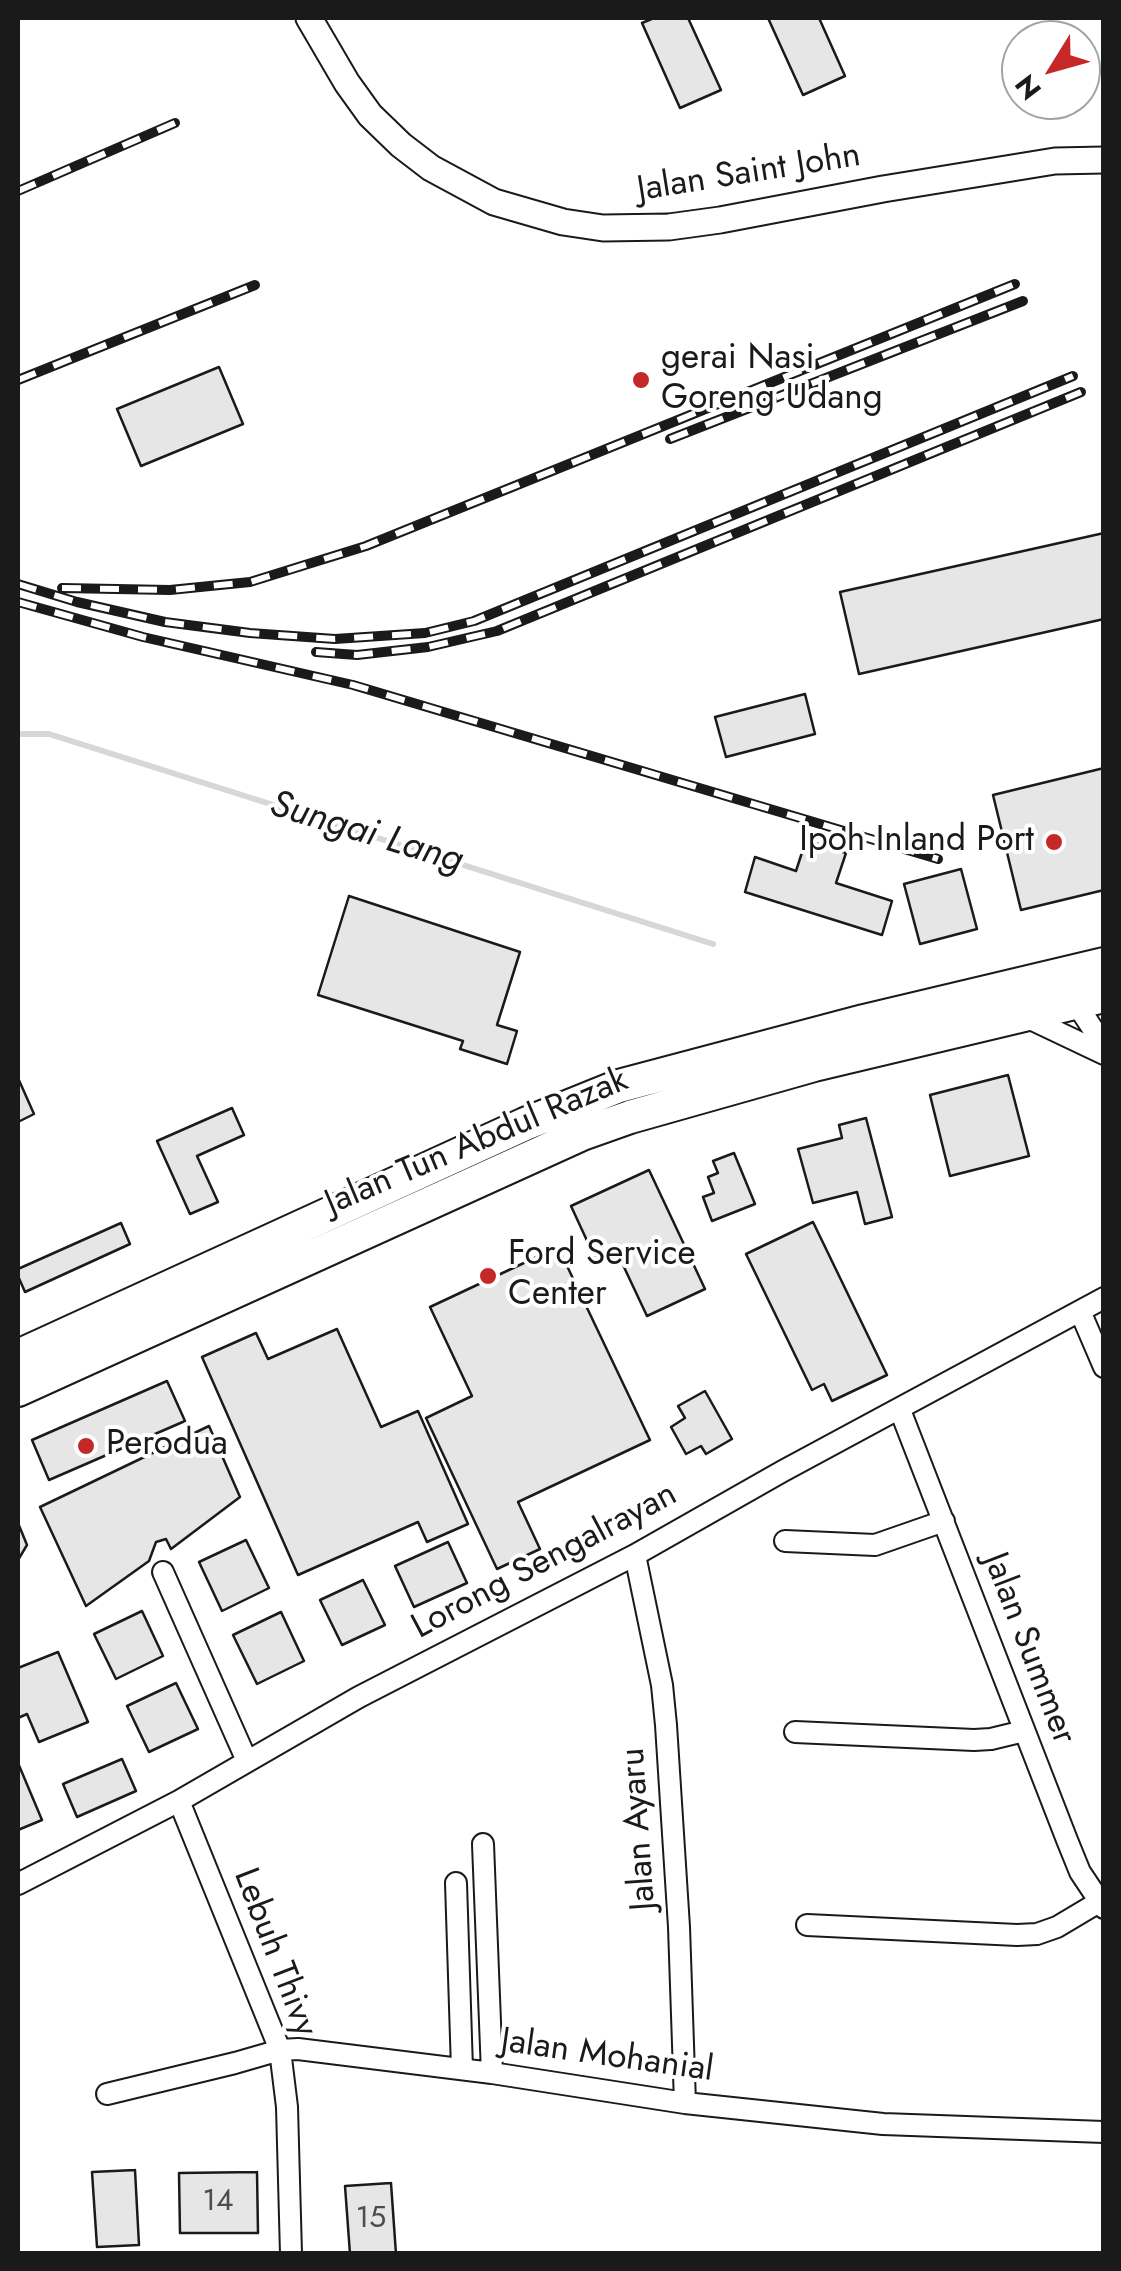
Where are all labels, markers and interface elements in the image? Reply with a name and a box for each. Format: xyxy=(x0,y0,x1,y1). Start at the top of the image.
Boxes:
north arrow xyxy=(1001,20,1101,120)
text: N xyxy=(1005,66,1051,108)
street label: Jalan Saint John xyxy=(634,136,864,212)
place label: gerai Nasi Goreng Udang xyxy=(661,339,883,421)
marker: gerai Nasi Goreng Udang xyxy=(630,369,652,391)
water label: Sungai Lang xyxy=(264,783,468,885)
place label: Ipoh Inland Port xyxy=(799,821,1034,863)
marker: Ipoh Inland Port xyxy=(1043,831,1065,853)
street label: Jalan Tun Abdul Razak xyxy=(319,1060,635,1226)
place label: Ford Service Center xyxy=(508,1235,696,1317)
marker: Ford Service Center xyxy=(477,1265,499,1287)
place label: Perodua xyxy=(106,1425,228,1467)
marker: Perodua xyxy=(75,1435,97,1457)
street label: Lorong Sengalrayan xyxy=(405,1474,685,1650)
street label: Jalan Summer xyxy=(972,1548,1084,1750)
street label: Jalan Ayaru xyxy=(613,1746,667,1912)
street label: Lebuh Thivy xyxy=(223,1863,325,2043)
street label: Jalan Mohanial xyxy=(498,2021,716,2093)
house number: 14 xyxy=(203,2185,233,2221)
house number: 15 xyxy=(356,2202,386,2238)

